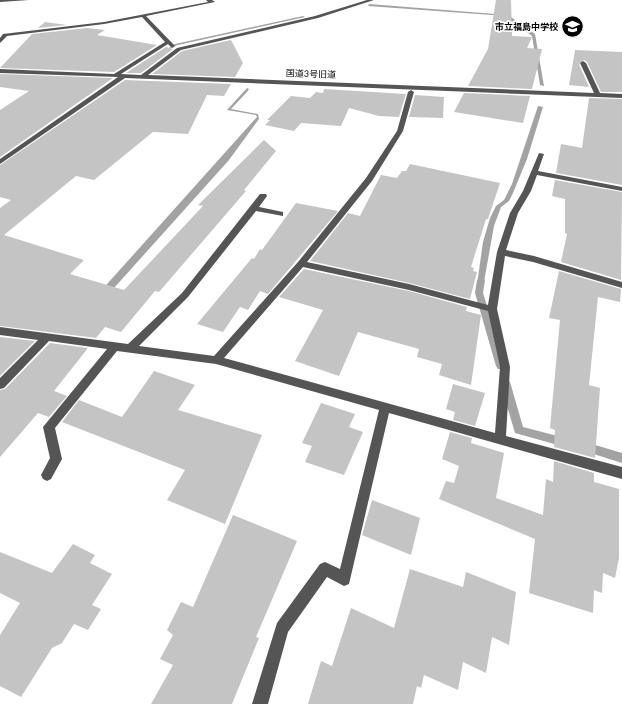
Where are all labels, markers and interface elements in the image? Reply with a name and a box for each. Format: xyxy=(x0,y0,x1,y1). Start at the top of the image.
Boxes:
school or university icon: 市立福島中学校 xyxy=(560,14,586,40)
place label: 市立福島中学校 xyxy=(495,21,559,32)
street label: 国道3号旧道 xyxy=(286,67,336,80)

